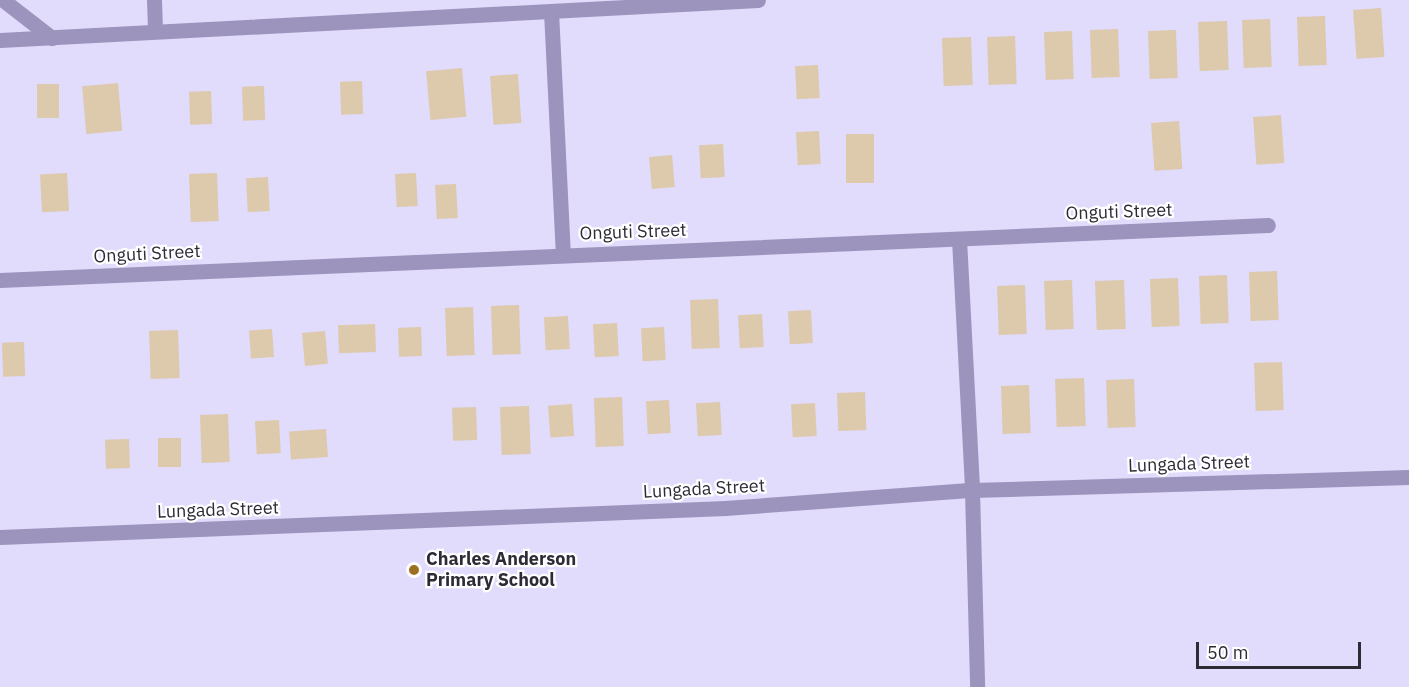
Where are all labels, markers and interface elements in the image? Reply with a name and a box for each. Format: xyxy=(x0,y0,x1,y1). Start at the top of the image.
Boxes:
street label: Onguti Street xyxy=(1065,199,1173,225)
street label: Onguti Street xyxy=(579,219,687,245)
street label: Onguti Street xyxy=(93,240,201,268)
street label: Lungada Street xyxy=(1128,451,1250,477)
street label: Lungada Street xyxy=(643,475,765,503)
street label: Lungada Street xyxy=(157,497,279,523)
place label: Charles Anderson Primary School xyxy=(426,549,576,592)
marker: Charles Anderson Primary School xyxy=(407,563,421,577)
scale bar xyxy=(1199,630,1364,668)
text: 50 m xyxy=(1207,641,1249,664)

